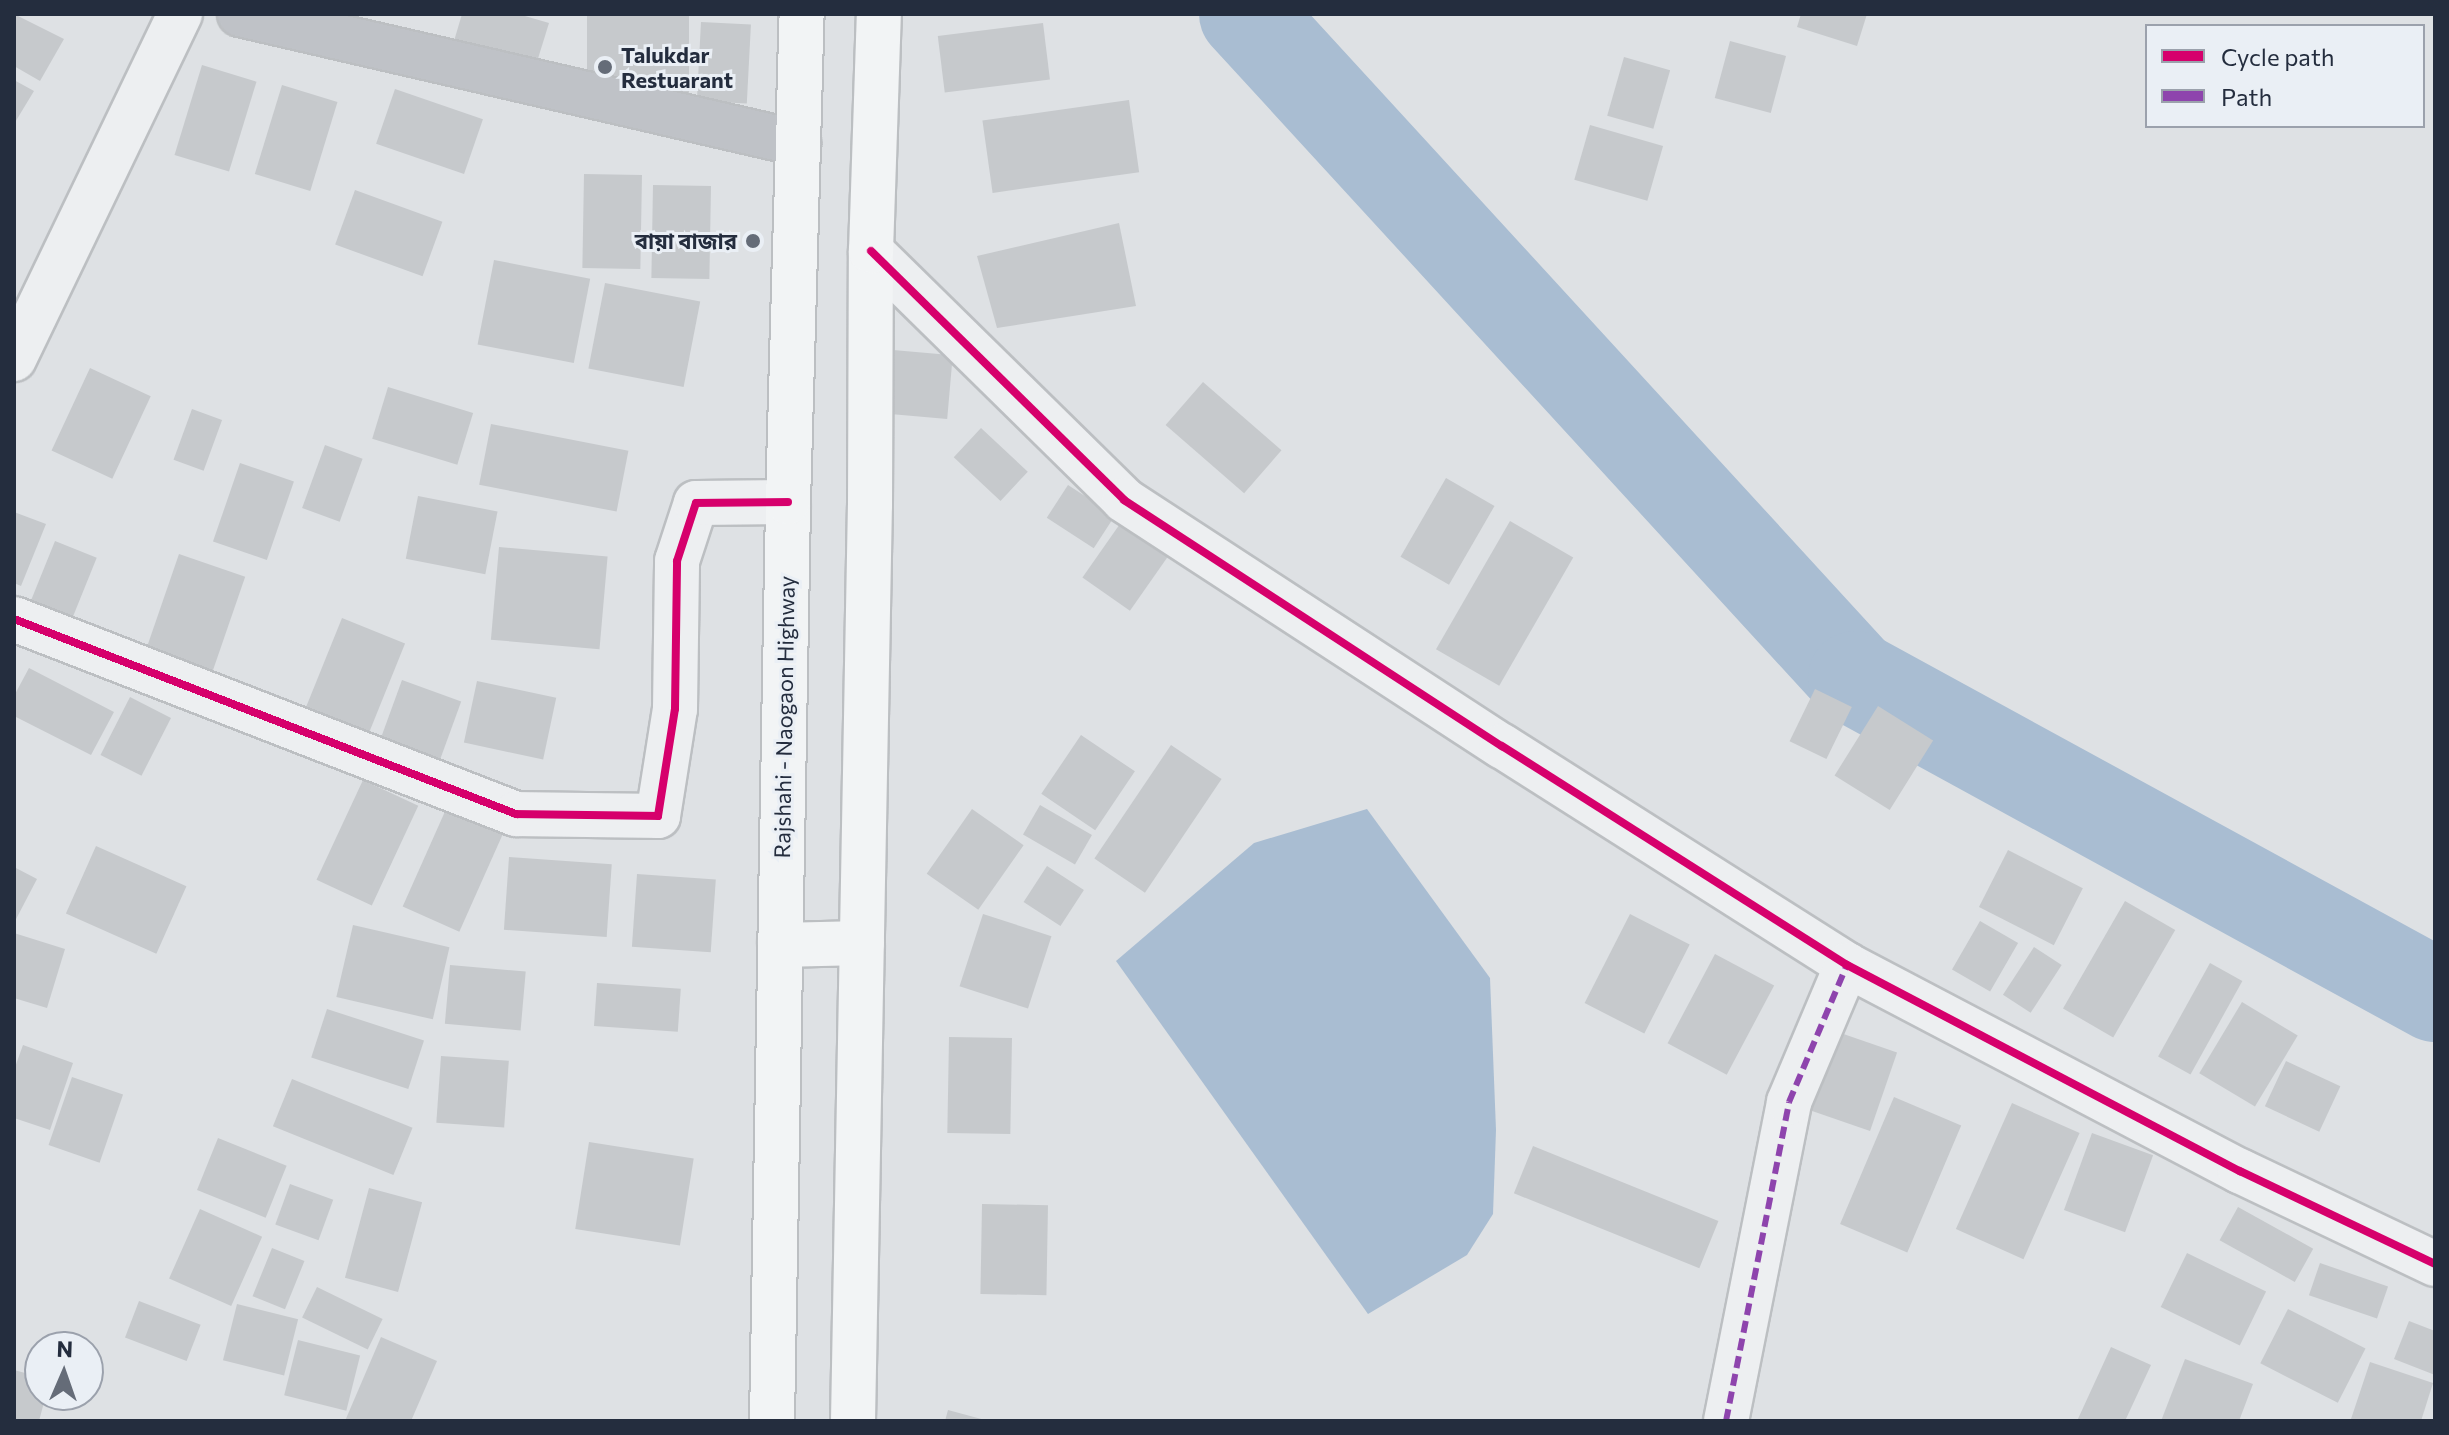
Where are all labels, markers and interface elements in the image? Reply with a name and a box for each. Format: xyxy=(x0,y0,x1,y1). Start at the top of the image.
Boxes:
legend xyxy=(2145,24,2425,128)
place label: Talukdar Restuarant xyxy=(621,41,733,92)
text: Cycle path xyxy=(2221,42,2335,71)
marker: Talukdar Restuarant xyxy=(596,58,614,76)
text: Path xyxy=(2221,82,2272,111)
place label: বায়া বাজার xyxy=(635,228,737,254)
marker: বায়া বাজার xyxy=(744,232,762,250)
street label: Rajshahi - Naogaon Highway xyxy=(768,575,800,859)
north arrow xyxy=(24,1331,104,1411)
text: N xyxy=(56,1335,74,1362)

